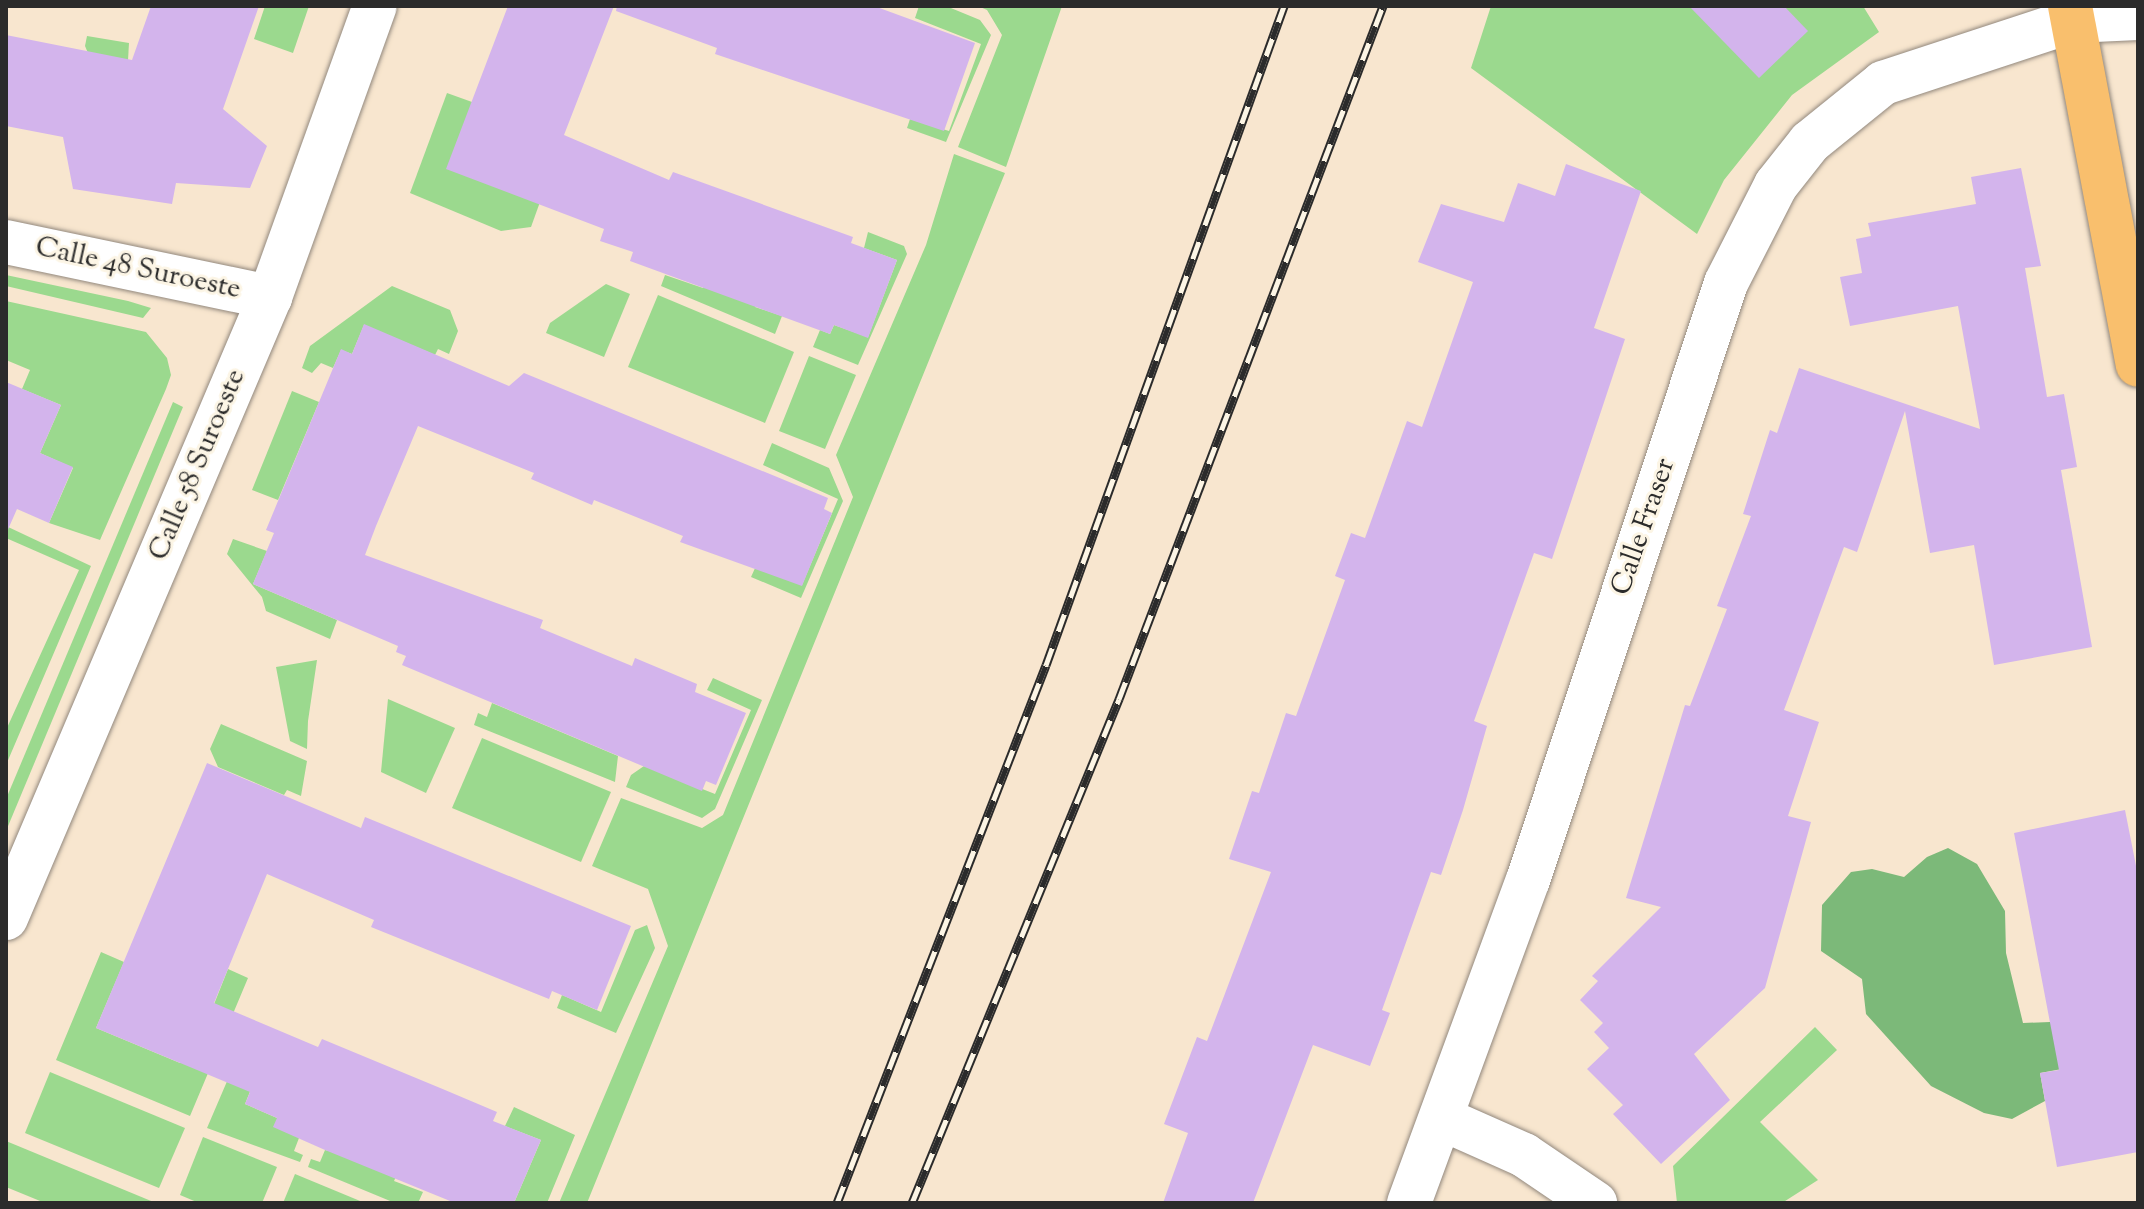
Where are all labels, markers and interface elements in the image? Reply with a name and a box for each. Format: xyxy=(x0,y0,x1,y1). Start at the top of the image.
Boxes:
street label: Calle 48 Suroeste xyxy=(32,231,244,307)
street label: Calle 58 Suroeste xyxy=(143,364,253,566)
street label: Calle Fraser xyxy=(1605,454,1683,600)

